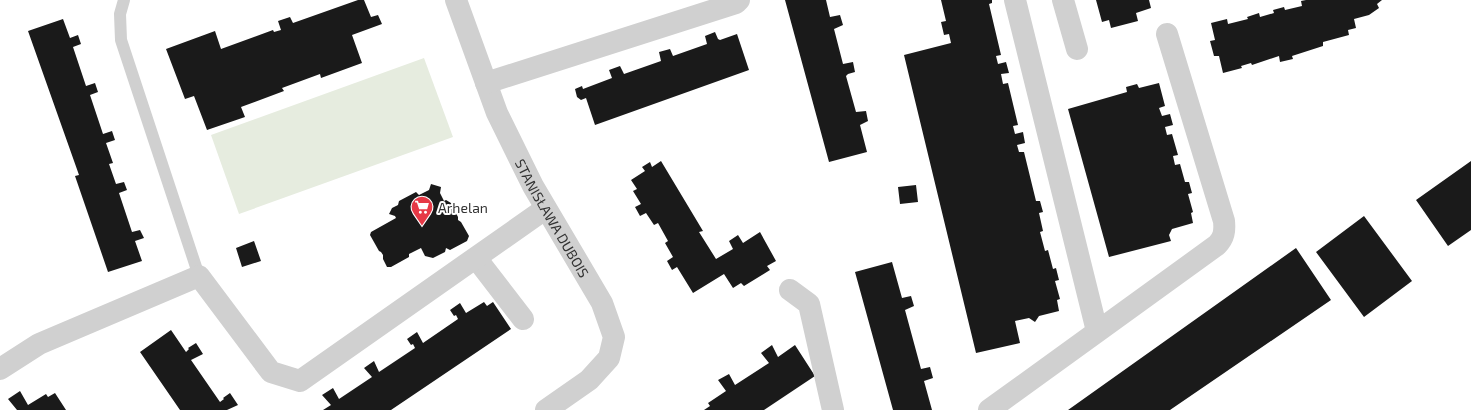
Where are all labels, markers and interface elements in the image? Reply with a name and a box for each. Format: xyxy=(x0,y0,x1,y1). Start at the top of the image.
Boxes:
street label: STANISŁAWA DUBOIS xyxy=(512,156,593,280)
supermarket icon: Arhelan xyxy=(409,194,435,227)
place label: Arhelan xyxy=(438,199,488,216)

